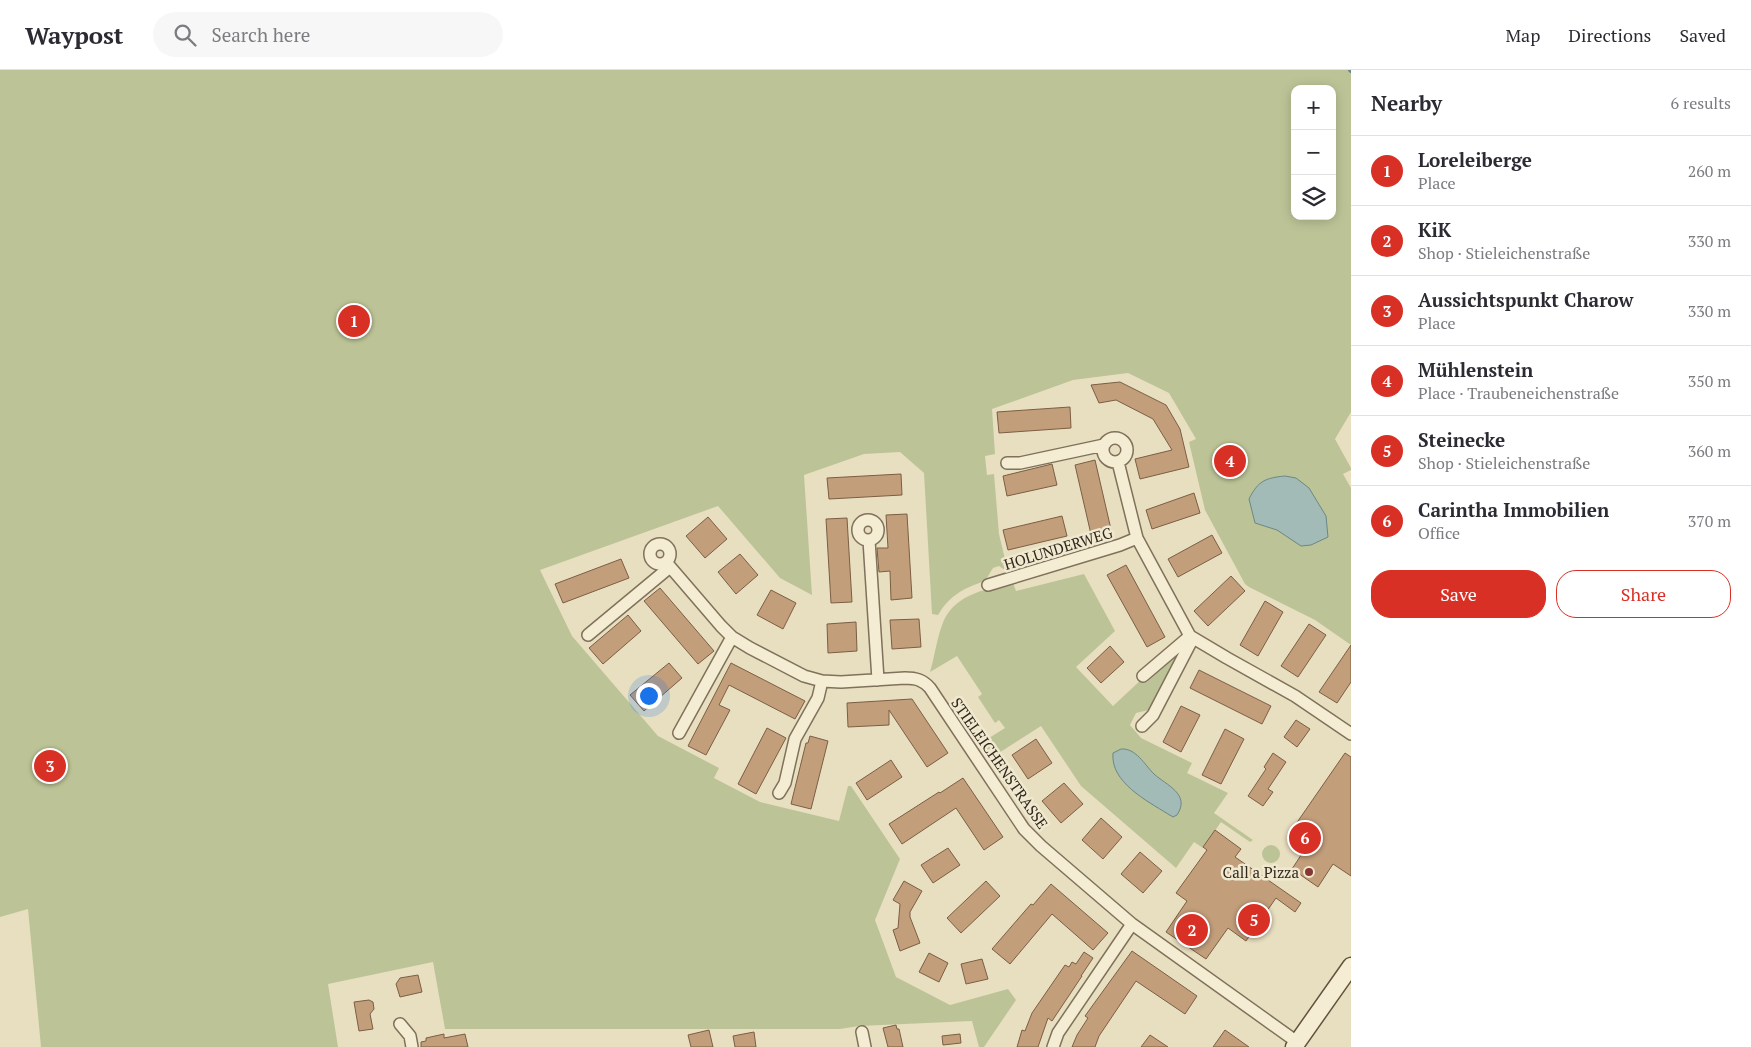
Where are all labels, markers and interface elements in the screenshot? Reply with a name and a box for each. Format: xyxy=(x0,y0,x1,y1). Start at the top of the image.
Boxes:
search box xyxy=(153,12,503,57)
text: Waypost xyxy=(25,19,123,51)
icon: search xyxy=(171,21,199,49)
text: Search here xyxy=(211,22,310,47)
text: Map xyxy=(1505,23,1540,47)
text: Directions xyxy=(1568,23,1651,47)
text: Saved xyxy=(1679,23,1726,47)
map controls xyxy=(1291,85,1336,220)
button: + xyxy=(1291,85,1336,130)
text: Nearby xyxy=(1371,89,1442,117)
text: 6 results xyxy=(1671,92,1731,114)
button: − xyxy=(1291,130,1336,175)
text: Loreleiberge xyxy=(1418,147,1532,172)
text: 1 xyxy=(1382,160,1392,182)
text: 260 m xyxy=(1688,160,1731,182)
text: Place xyxy=(1418,172,1456,194)
button: layers xyxy=(1291,175,1336,220)
text: KiK xyxy=(1418,217,1451,242)
text: 2 xyxy=(1382,230,1392,252)
text: 330 m xyxy=(1688,230,1731,252)
text: Shop · Stieleichenstraße xyxy=(1418,242,1590,264)
text: Aussichtspunkt Charow xyxy=(1418,287,1633,312)
text: 3 xyxy=(1382,300,1392,322)
text: 330 m xyxy=(1688,300,1731,322)
pin: 1 xyxy=(338,302,370,340)
text: Place xyxy=(1418,312,1456,334)
text: Mühlenstein xyxy=(1418,357,1533,382)
text: 4 xyxy=(1382,370,1392,392)
text: 350 m xyxy=(1688,370,1731,392)
text: Place · Traubeneichenstraße xyxy=(1418,382,1619,404)
text: Steinecke xyxy=(1418,427,1505,452)
text: 5 xyxy=(1382,440,1392,462)
text: 360 m xyxy=(1688,440,1731,462)
pin: 4 xyxy=(1214,442,1246,480)
text: Shop · Stieleichenstraße xyxy=(1418,452,1590,474)
text: Carintha Immobilien xyxy=(1418,497,1609,522)
text: 6 xyxy=(1382,510,1392,532)
text: 370 m xyxy=(1688,510,1731,532)
street label: HOLUNDERWEG xyxy=(1001,522,1115,574)
text: Office xyxy=(1418,522,1460,544)
button: Save xyxy=(1371,570,1546,618)
button: Share xyxy=(1556,570,1731,618)
your location xyxy=(636,683,662,709)
street label: STIELEICHENSTRASSE xyxy=(947,693,1053,833)
pin: 3 xyxy=(34,747,66,785)
pin: 6 xyxy=(1289,819,1321,857)
place label: Call a Pizza xyxy=(1223,862,1299,882)
marker: Call a Pizza xyxy=(1303,866,1315,878)
pin: 5 xyxy=(1238,901,1270,939)
pin: 2 xyxy=(1176,911,1208,949)

